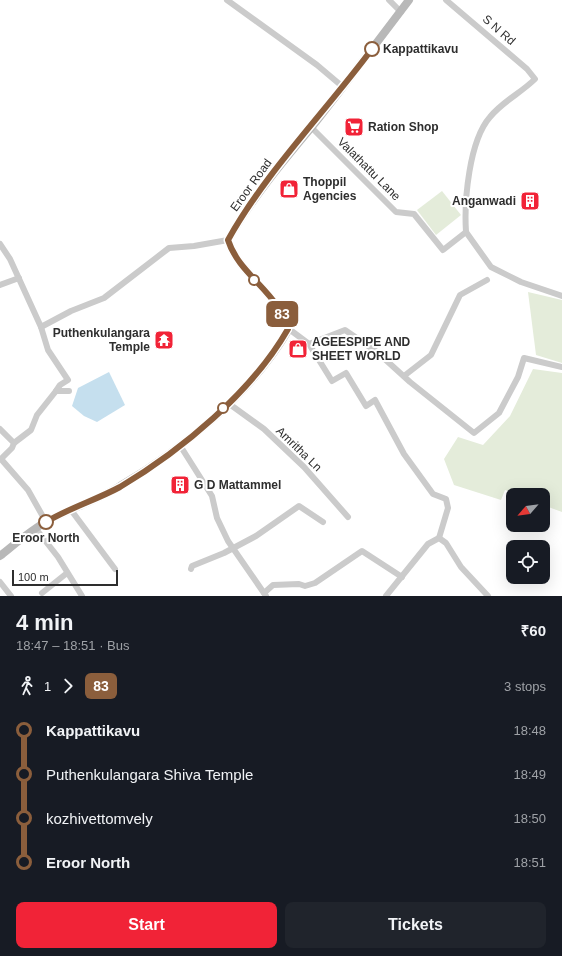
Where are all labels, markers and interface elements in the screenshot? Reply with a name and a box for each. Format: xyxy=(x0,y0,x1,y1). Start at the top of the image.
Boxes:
street label: S N Rd xyxy=(480,12,518,48)
marker: Kappattikavu xyxy=(364,41,380,57)
place label: Kappattikavu xyxy=(383,42,458,56)
supermarket icon: Ration Shop xyxy=(343,116,365,138)
place label: Ration Shop xyxy=(368,120,439,134)
street label: Valathattu Lane xyxy=(335,135,404,204)
street label: Eroor Road xyxy=(227,156,275,214)
place label: Thoppil Agencies xyxy=(303,175,357,203)
shop icon: Thoppil Agencies xyxy=(278,178,300,200)
building icon: Anganwadi xyxy=(519,190,541,212)
place label: Anganwadi xyxy=(452,194,516,208)
unlabelled marker xyxy=(248,274,260,286)
line badge: 83 xyxy=(264,301,300,327)
text: 83 xyxy=(274,306,290,322)
place label: Puthenkulangara Temple xyxy=(53,326,150,354)
temple icon: Puthenkulangara Temple xyxy=(153,329,175,351)
place label: AGEESPIPE AND SHEET WORLD xyxy=(312,335,411,363)
shop icon: AGEESPIPE AND SHEET WORLD xyxy=(287,338,309,360)
unlabelled marker xyxy=(217,402,229,414)
street label: Amritha Ln xyxy=(273,424,325,474)
building icon: G D Mattammel xyxy=(169,474,191,496)
place label: G D Mattammel xyxy=(194,478,281,492)
north arrow xyxy=(506,488,550,532)
map controls xyxy=(506,488,550,584)
marker: Eroor North xyxy=(38,514,54,530)
place label: Eroor North xyxy=(12,531,80,545)
button: locate xyxy=(506,540,550,584)
scale bar xyxy=(12,568,118,587)
text: 100 m xyxy=(18,571,49,583)
text: 4 min xyxy=(16,610,73,635)
text: ₹60 xyxy=(521,622,546,639)
text: 18:47 – 18:51 · Bus xyxy=(16,638,129,653)
icon: walk xyxy=(16,675,38,697)
icon: forward xyxy=(57,675,79,697)
text: 83 xyxy=(93,678,109,694)
text: 1 xyxy=(44,679,51,694)
text: 3 stops xyxy=(504,679,546,694)
text: Kappattikavu xyxy=(46,722,140,739)
text: 18:48 xyxy=(513,723,546,738)
text: Puthenkulangara Shiva Temple xyxy=(46,766,253,783)
text: 18:49 xyxy=(513,767,546,782)
text: kozhivettomvely xyxy=(46,810,153,827)
text: 18:50 xyxy=(513,811,546,826)
text: Eroor North xyxy=(46,854,130,871)
text: 18:51 xyxy=(513,855,546,870)
button: Start xyxy=(16,902,277,948)
button: Tickets xyxy=(285,902,546,948)

